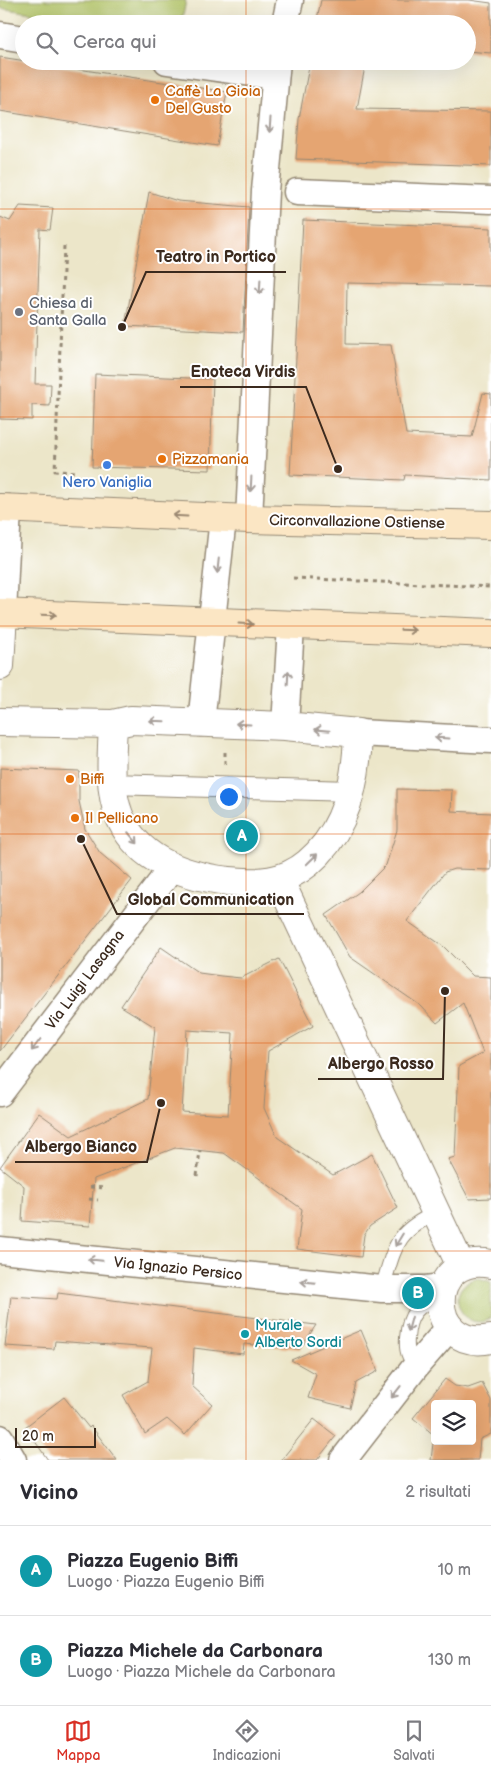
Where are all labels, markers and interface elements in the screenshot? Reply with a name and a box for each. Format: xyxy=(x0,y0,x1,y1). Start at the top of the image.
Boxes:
search box xyxy=(15,15,476,70)
icon: search xyxy=(33,29,61,57)
text: Cerca qui xyxy=(73,31,156,54)
place label: Caffè La Gioia Del Gusto xyxy=(165,82,261,118)
marker: Caffè La Gioia Del Gusto xyxy=(149,94,161,106)
one-way arrow xyxy=(265,116,275,132)
callout: Teatro in Portico xyxy=(146,241,286,272)
text: Teatro in Portico xyxy=(156,248,276,267)
one-way arrow xyxy=(256,279,265,295)
place label: Chiesa di Santa Galla xyxy=(29,294,107,330)
marker: Chiesa di Santa Galla xyxy=(13,306,25,318)
callout: Enoteca Virdis xyxy=(180,356,306,387)
text: Enoteca Virdis xyxy=(191,363,296,382)
place label: Pizzamania xyxy=(172,450,249,469)
marker: Pizzamania xyxy=(156,453,168,465)
marker: Nero Vaniglia xyxy=(101,459,113,471)
place label: Nero Vaniglia xyxy=(62,473,152,492)
one-way arrow xyxy=(246,476,255,492)
one-way arrow xyxy=(172,511,188,520)
street label: Circonvallazione Ostiense xyxy=(269,511,445,533)
one-way arrow xyxy=(213,558,223,574)
one-way arrow xyxy=(40,610,56,620)
one-way arrow xyxy=(238,619,254,628)
one-way arrow xyxy=(400,625,416,635)
one-way arrow xyxy=(284,670,293,686)
one-way arrow xyxy=(149,716,166,726)
one-way arrow xyxy=(235,720,251,729)
one-way arrow xyxy=(314,725,330,735)
one-way arrow xyxy=(435,734,451,743)
place label: Biffi xyxy=(80,770,104,789)
marker: Biffi xyxy=(64,773,76,785)
your location xyxy=(216,784,242,810)
place label: Il Pellicano xyxy=(85,809,158,828)
marker: Il Pellicano xyxy=(69,812,81,824)
pin: A xyxy=(226,817,258,855)
one-way arrow xyxy=(128,831,139,844)
one-way arrow xyxy=(305,853,318,865)
callout: Global Communication xyxy=(117,883,304,914)
text: Global Communication xyxy=(128,891,294,910)
street label: Via Luigi Lasagna xyxy=(41,926,129,1034)
one-way arrow xyxy=(30,1038,41,1051)
callout: Albergo Rosso xyxy=(318,1048,443,1079)
text: Albergo Rosso xyxy=(327,1055,434,1074)
callout: Albergo Bianco xyxy=(15,1131,147,1162)
text: Albergo Bianco xyxy=(24,1138,137,1157)
one-way arrow xyxy=(394,1232,404,1246)
street label: Via Ignazio Persico xyxy=(113,1253,243,1285)
one-way arrow xyxy=(87,1255,103,1265)
pin: B xyxy=(402,1274,434,1312)
one-way arrow xyxy=(301,1277,317,1287)
place label: Murale Alberto Sordi xyxy=(255,1316,342,1352)
one-way arrow xyxy=(405,1316,414,1332)
marker: Murale Alberto Sordi xyxy=(239,1328,251,1340)
one-way arrow xyxy=(390,1385,401,1398)
map controls xyxy=(431,1400,476,1445)
button: layers xyxy=(431,1400,476,1445)
scale bar xyxy=(15,1425,96,1448)
text: 20 m xyxy=(22,1428,54,1445)
text: Vicino xyxy=(20,1480,78,1505)
text: 2 risultati xyxy=(405,1483,471,1502)
text: Piazza Eugenio Biffi xyxy=(67,1550,238,1573)
text: A xyxy=(31,1561,41,1580)
text: 10 m xyxy=(438,1561,471,1580)
text: Luogo · Piazza Eugenio Biffi xyxy=(67,1573,264,1592)
text: Piazza Michele da Carbonara xyxy=(67,1640,323,1663)
text: B xyxy=(30,1651,42,1670)
text: 130 m xyxy=(428,1651,471,1670)
text: Luogo · Piazza Michele da Carbonara xyxy=(67,1663,335,1682)
tab: Mappa xyxy=(56,1717,100,1764)
tab: Indicazioni xyxy=(213,1717,281,1764)
tab: Salvati xyxy=(393,1717,435,1764)

